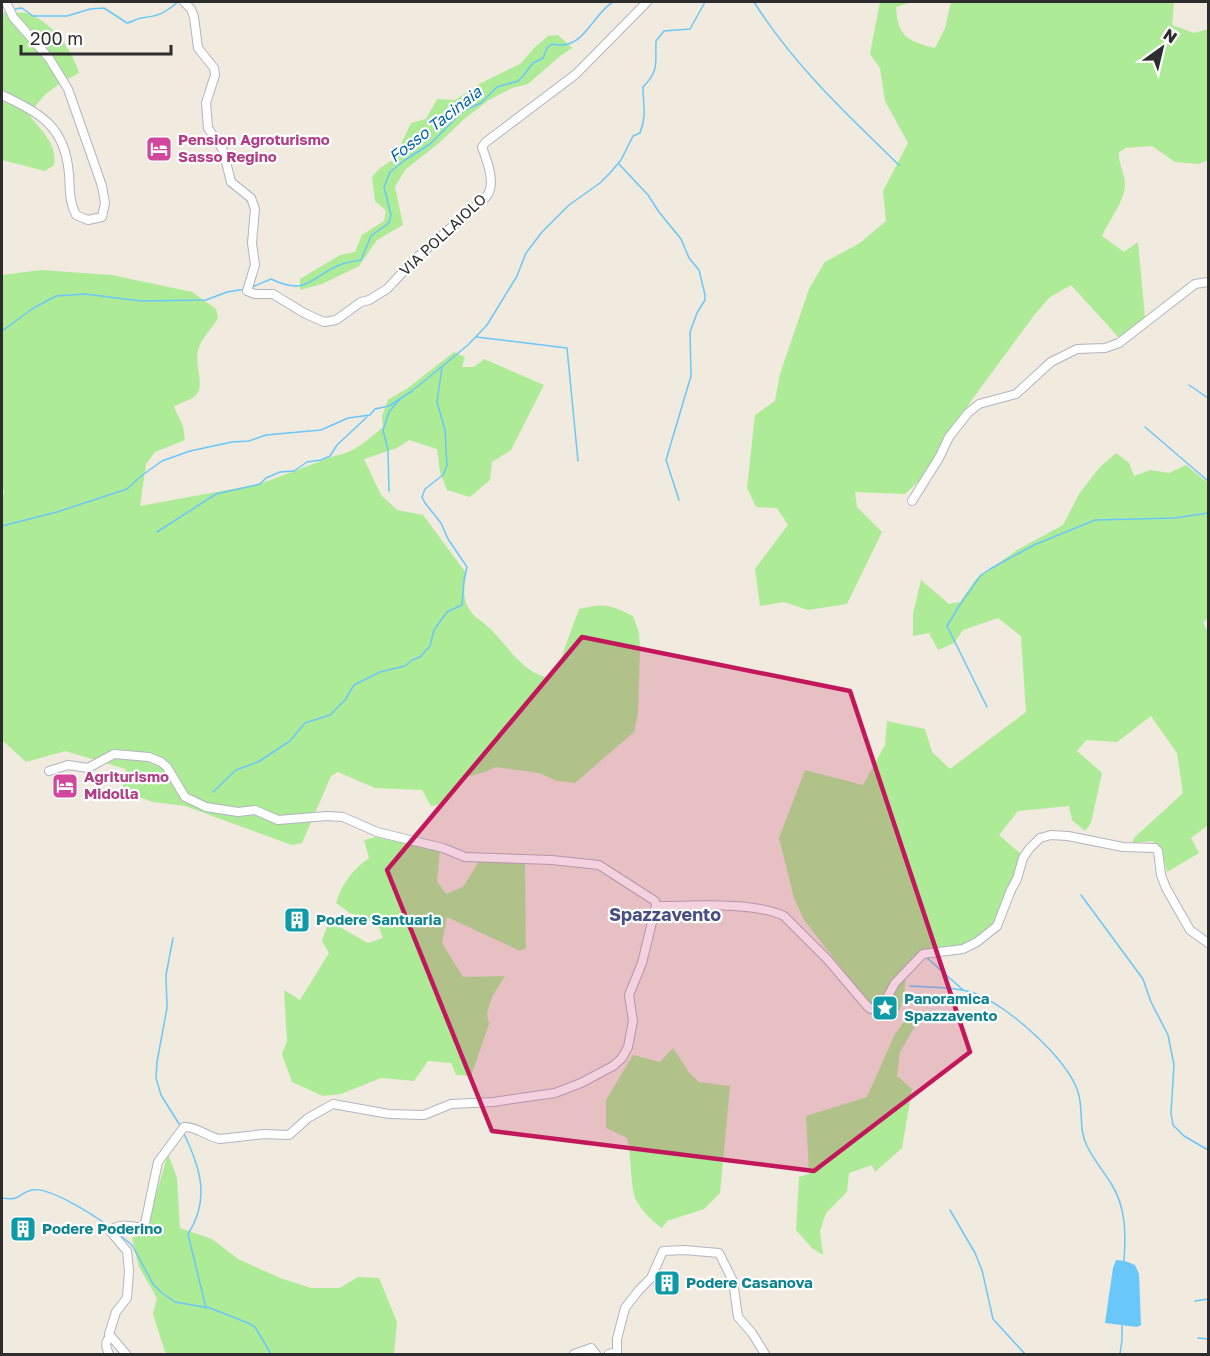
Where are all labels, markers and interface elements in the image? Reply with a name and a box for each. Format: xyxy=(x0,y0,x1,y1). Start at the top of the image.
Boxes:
scale bar xyxy=(21,18,171,56)
north arrow xyxy=(1132,18,1192,78)
text: N xyxy=(1160,24,1181,47)
text: 200 m xyxy=(30,27,83,49)
water label: Fosso Tacinaia xyxy=(385,81,486,166)
place label: Pension Agroturismo Sasso Regino xyxy=(178,130,330,165)
hotel icon: Pension Agroturismo Sasso Regino xyxy=(144,134,174,164)
street label: VIA POLLAIOLO xyxy=(395,190,489,279)
place label: Agriturismo Midolla xyxy=(84,767,169,802)
hotel icon: Agriturismo Midolla xyxy=(50,771,80,801)
district label: Spazzavento xyxy=(609,903,721,925)
building icon: Podere Santuaria xyxy=(282,905,312,935)
place label: Podere Santuaria xyxy=(316,910,442,928)
place label: Panoramica Spazzavento xyxy=(904,989,998,1024)
place icon: Panoramica Spazzavento xyxy=(870,993,900,1023)
building icon: Podere Poderino xyxy=(8,1214,38,1244)
place label: Podere Poderino xyxy=(42,1219,162,1237)
building icon: Podere Casanova xyxy=(652,1268,682,1298)
place label: Podere Casanova xyxy=(686,1273,813,1291)

